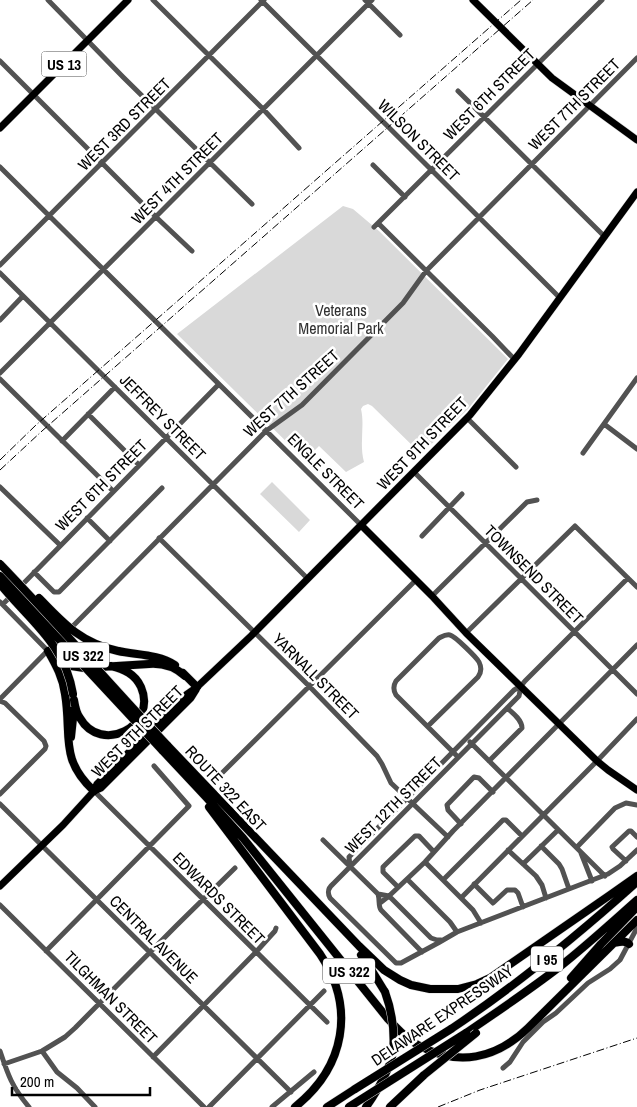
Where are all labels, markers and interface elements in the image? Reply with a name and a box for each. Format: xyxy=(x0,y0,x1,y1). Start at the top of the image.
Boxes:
street label: WEST 6TH STREET xyxy=(438,43,540,145)
road number: US 13 xyxy=(42,52,86,76)
street label: WEST 7TH STREET xyxy=(523,53,625,155)
street label: WEST 3RD STREET xyxy=(73,73,175,175)
street label: WILSON STREET xyxy=(373,94,465,186)
street label: WEST 4TH STREET xyxy=(126,127,228,229)
park label: Veterans Memorial Park xyxy=(298,299,384,339)
street label: WEST 7TH STREET xyxy=(238,344,344,442)
street label: JEFFREY STREET xyxy=(115,369,211,465)
street label: WEST 9TH STREET xyxy=(372,392,472,494)
street label: ENGLE STREET xyxy=(283,428,369,514)
street label: WEST 6TH STREET xyxy=(50,434,152,536)
street label: TOWNSEND STREET xyxy=(480,520,588,628)
street label: YARNALL STREET xyxy=(268,628,364,724)
road number: US 322 xyxy=(57,642,109,668)
street label: WEST 9TH STREET xyxy=(86,680,188,782)
street label: ROUTE 322 EAST xyxy=(181,740,271,836)
street label: WEST 12TH STREET xyxy=(340,752,446,858)
street label: EDWARDS STREET xyxy=(168,847,270,949)
street label: CENTRAL AVENUE xyxy=(105,890,203,988)
street label: TILGHMAN STREET xyxy=(60,946,162,1048)
road number: I 95 xyxy=(531,946,563,972)
road number: US 322 xyxy=(323,958,375,984)
street label: DELAWARE EXPRESSWAY xyxy=(367,959,517,1071)
scale bar xyxy=(12,1064,150,1096)
text: 200 m xyxy=(20,1071,54,1092)

